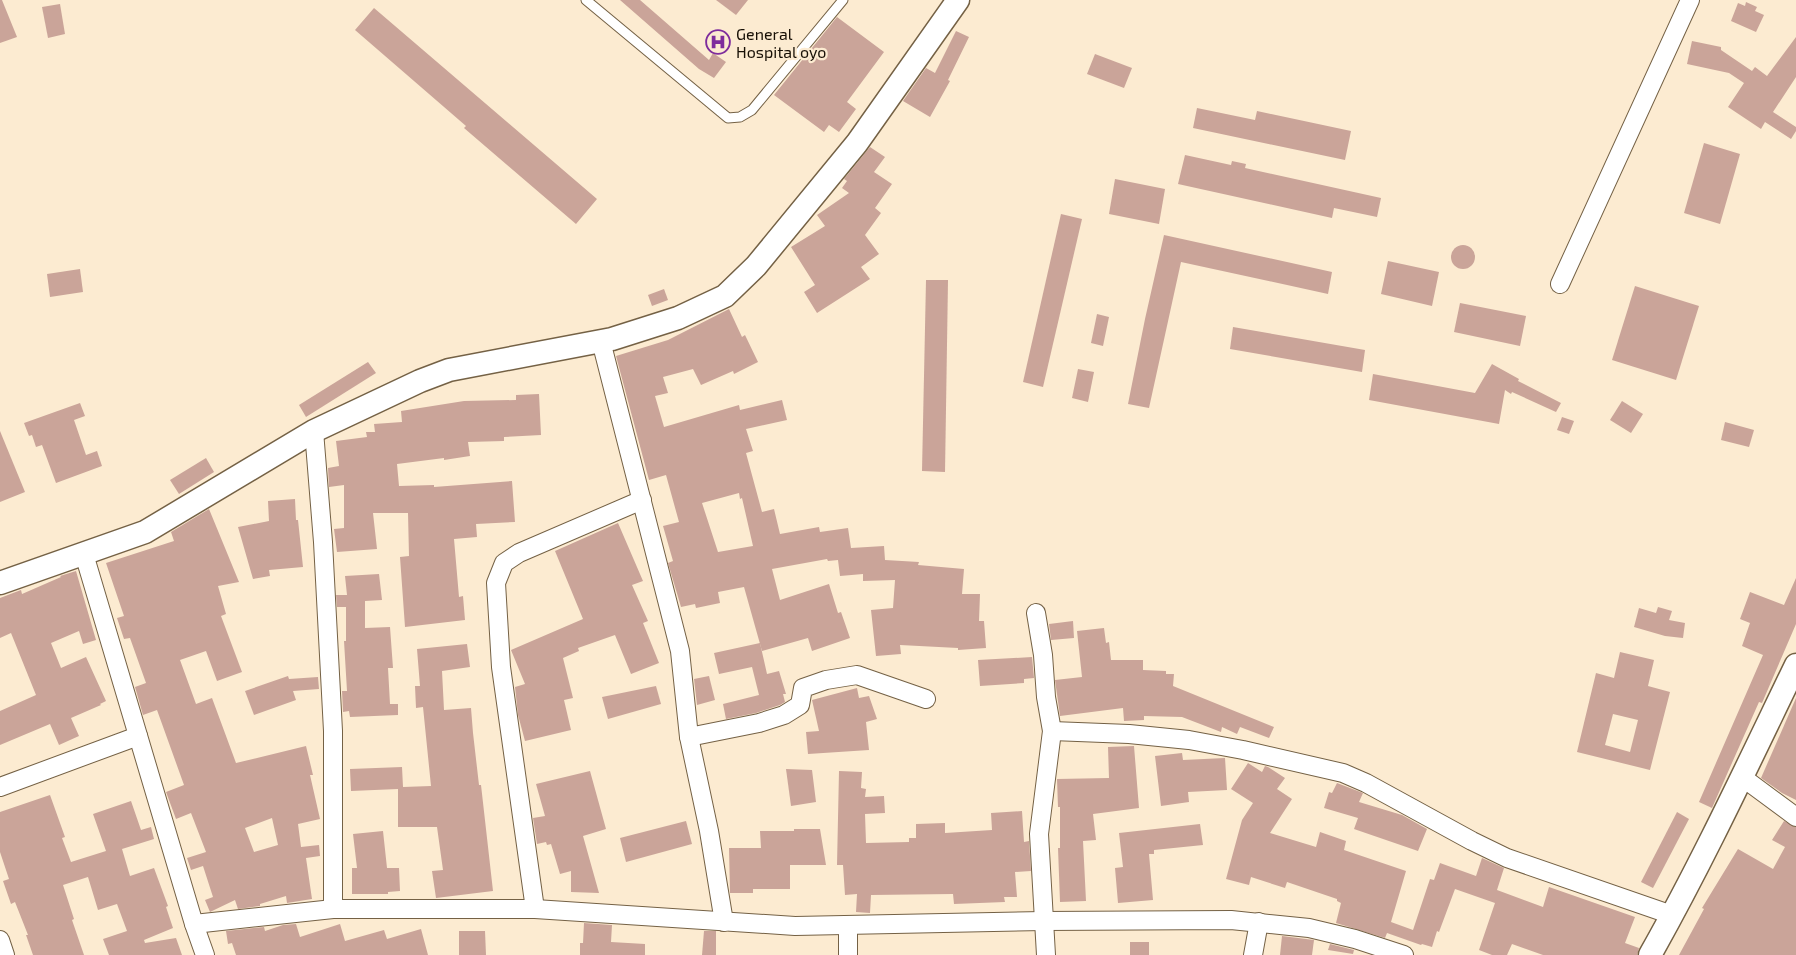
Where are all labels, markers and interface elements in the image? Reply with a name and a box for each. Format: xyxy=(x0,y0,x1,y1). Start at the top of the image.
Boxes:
place label: General Hospital oyo xyxy=(736,24,826,61)
hospital icon: General Hospital oyo xyxy=(705,29,731,55)

